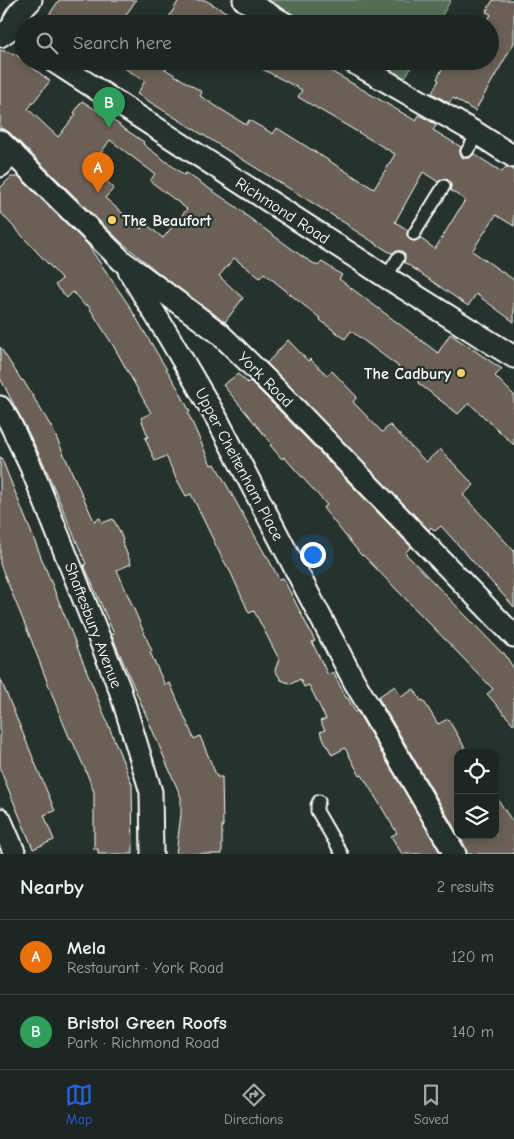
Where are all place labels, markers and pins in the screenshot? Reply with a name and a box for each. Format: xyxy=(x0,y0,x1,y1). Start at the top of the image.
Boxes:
pin: B xyxy=(93,87,125,128)
pin: A xyxy=(82,152,114,193)
place label: The Beaufort xyxy=(122,212,212,230)
marker: The Beaufort xyxy=(106,214,118,226)
place label: The Cadbury xyxy=(364,365,452,383)
marker: The Cadbury xyxy=(455,367,467,379)

